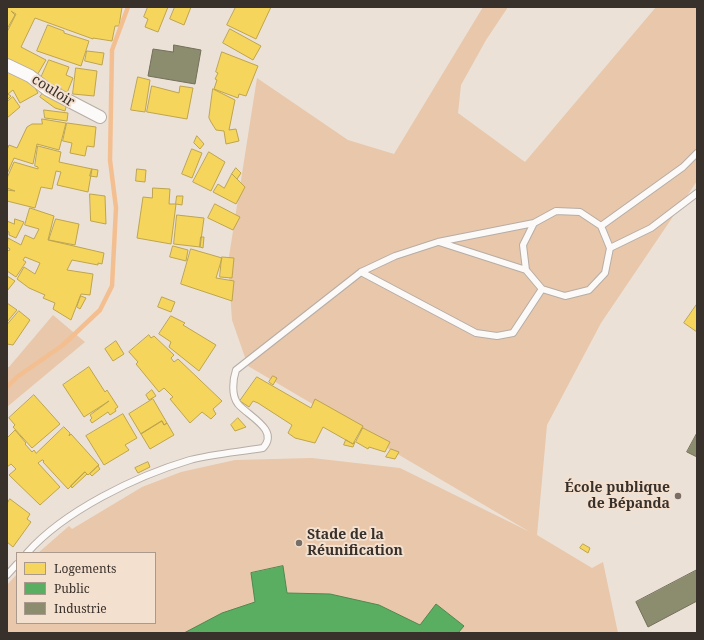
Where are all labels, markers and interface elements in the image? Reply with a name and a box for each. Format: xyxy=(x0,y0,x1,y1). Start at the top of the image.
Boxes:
street label: couloir xyxy=(28,71,78,111)
place label: École publique de Bépanda xyxy=(565,480,670,512)
marker: École publique de Bépanda xyxy=(673,491,683,501)
place label: Stade de la Réunification xyxy=(307,527,403,560)
marker: Stade de la Réunification xyxy=(294,538,304,548)
legend xyxy=(16,552,156,624)
text: Logements xyxy=(54,560,116,577)
text: Public xyxy=(54,580,90,597)
text: Industrie xyxy=(54,600,107,617)

